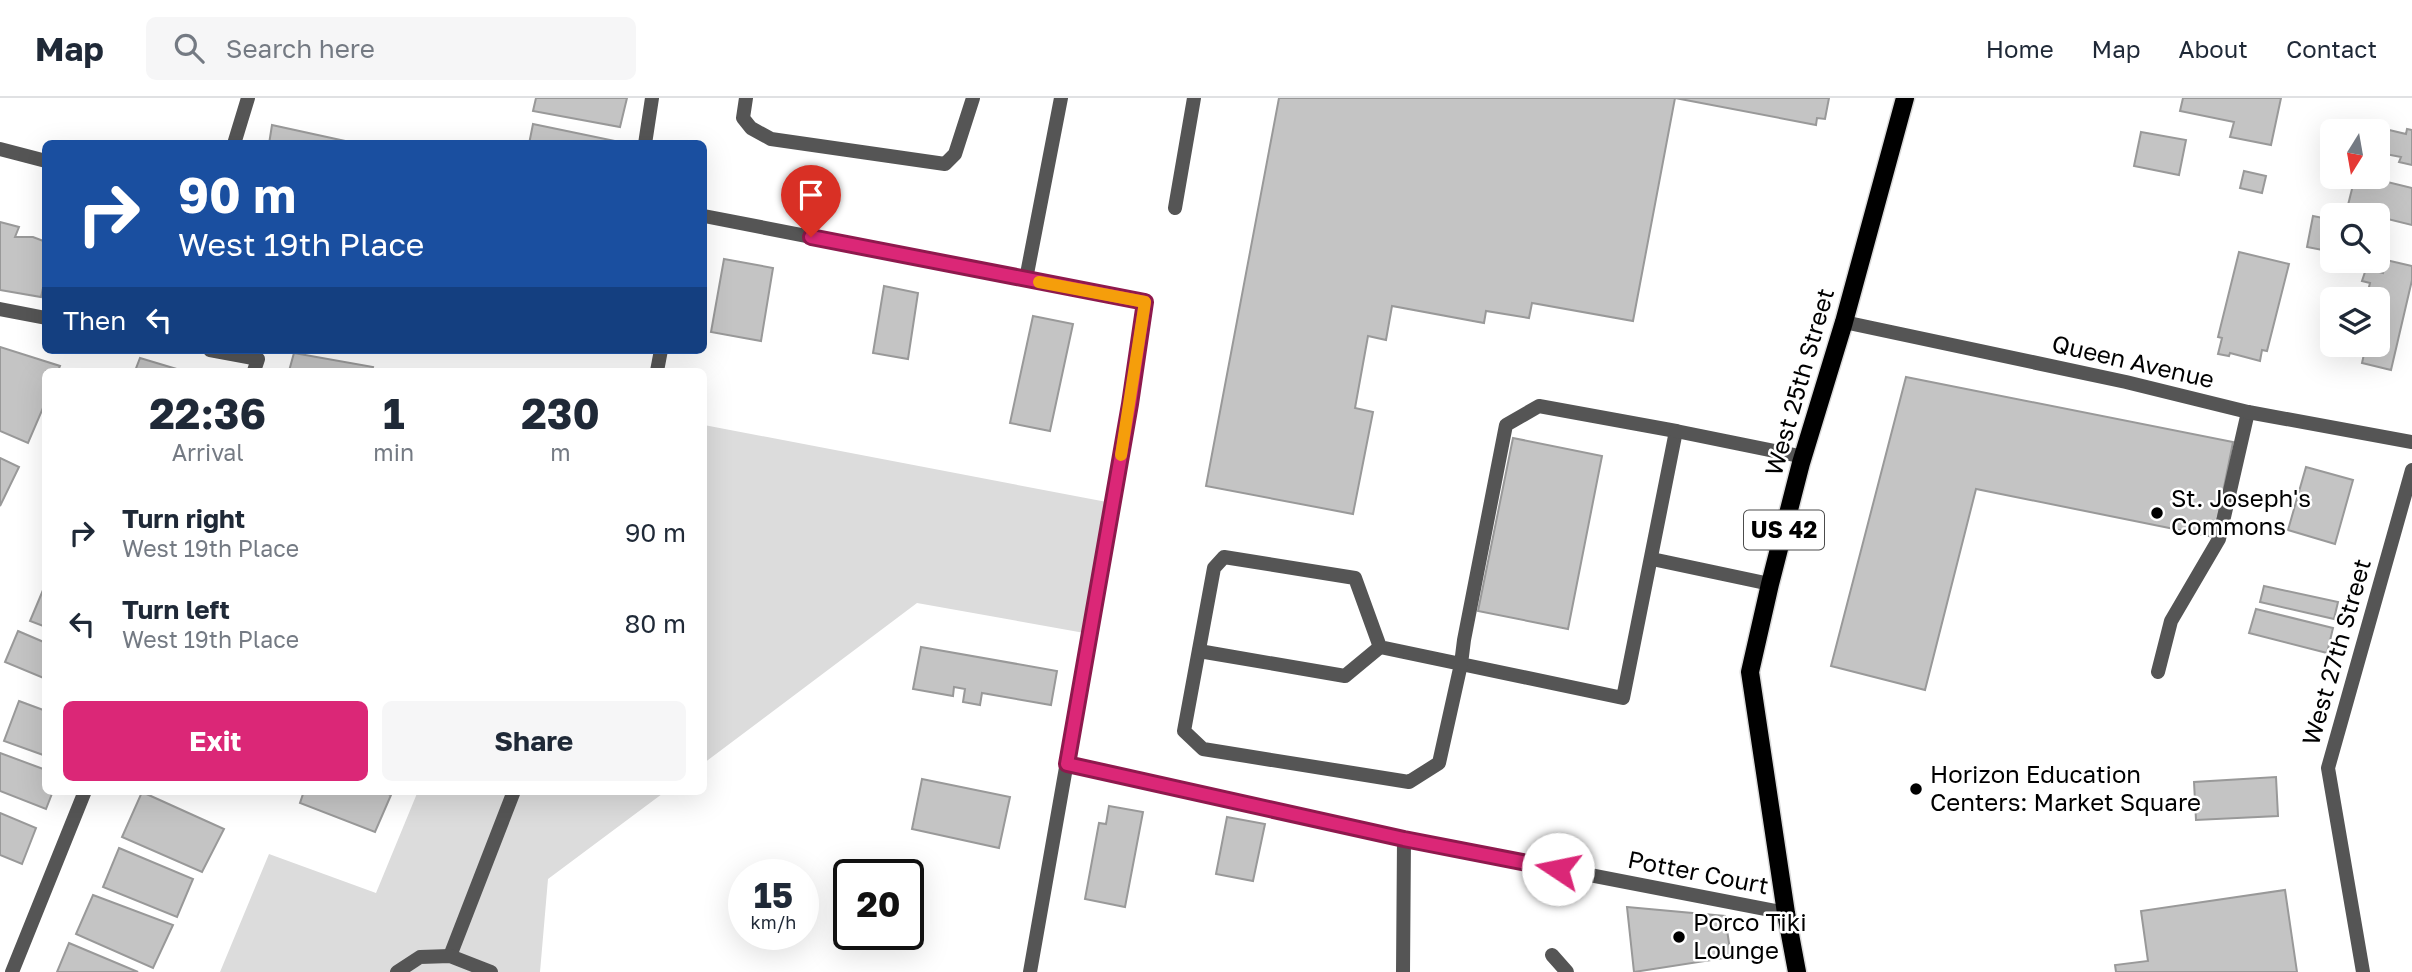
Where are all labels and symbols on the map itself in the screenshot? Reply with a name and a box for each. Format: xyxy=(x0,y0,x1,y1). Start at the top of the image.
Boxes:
north arrow xyxy=(2320,119,2390,189)
pin xyxy=(781,165,841,237)
street label: West 25th Street xyxy=(1758,285,1839,479)
street label: Queen Avenue xyxy=(2049,328,2217,393)
place label: St. Joseph's Commons xyxy=(2171,483,2311,540)
marker: St. Joseph's Commons xyxy=(2149,505,2165,521)
road number: US 42 xyxy=(1744,510,1824,550)
street label: West 27th Street xyxy=(2295,555,2376,748)
place label: Horizon Education Centers: Market Square xyxy=(1930,759,2201,816)
marker: Horizon Education Centers: Market Square xyxy=(1908,781,1924,797)
position arrow xyxy=(1521,832,1595,906)
street label: Potter Court xyxy=(1625,844,1771,899)
speed limit sign: 20 xyxy=(833,859,924,950)
place label: Porco Tiki Lounge xyxy=(1693,907,1807,964)
marker: Porco Tiki Lounge xyxy=(1671,929,1687,945)

